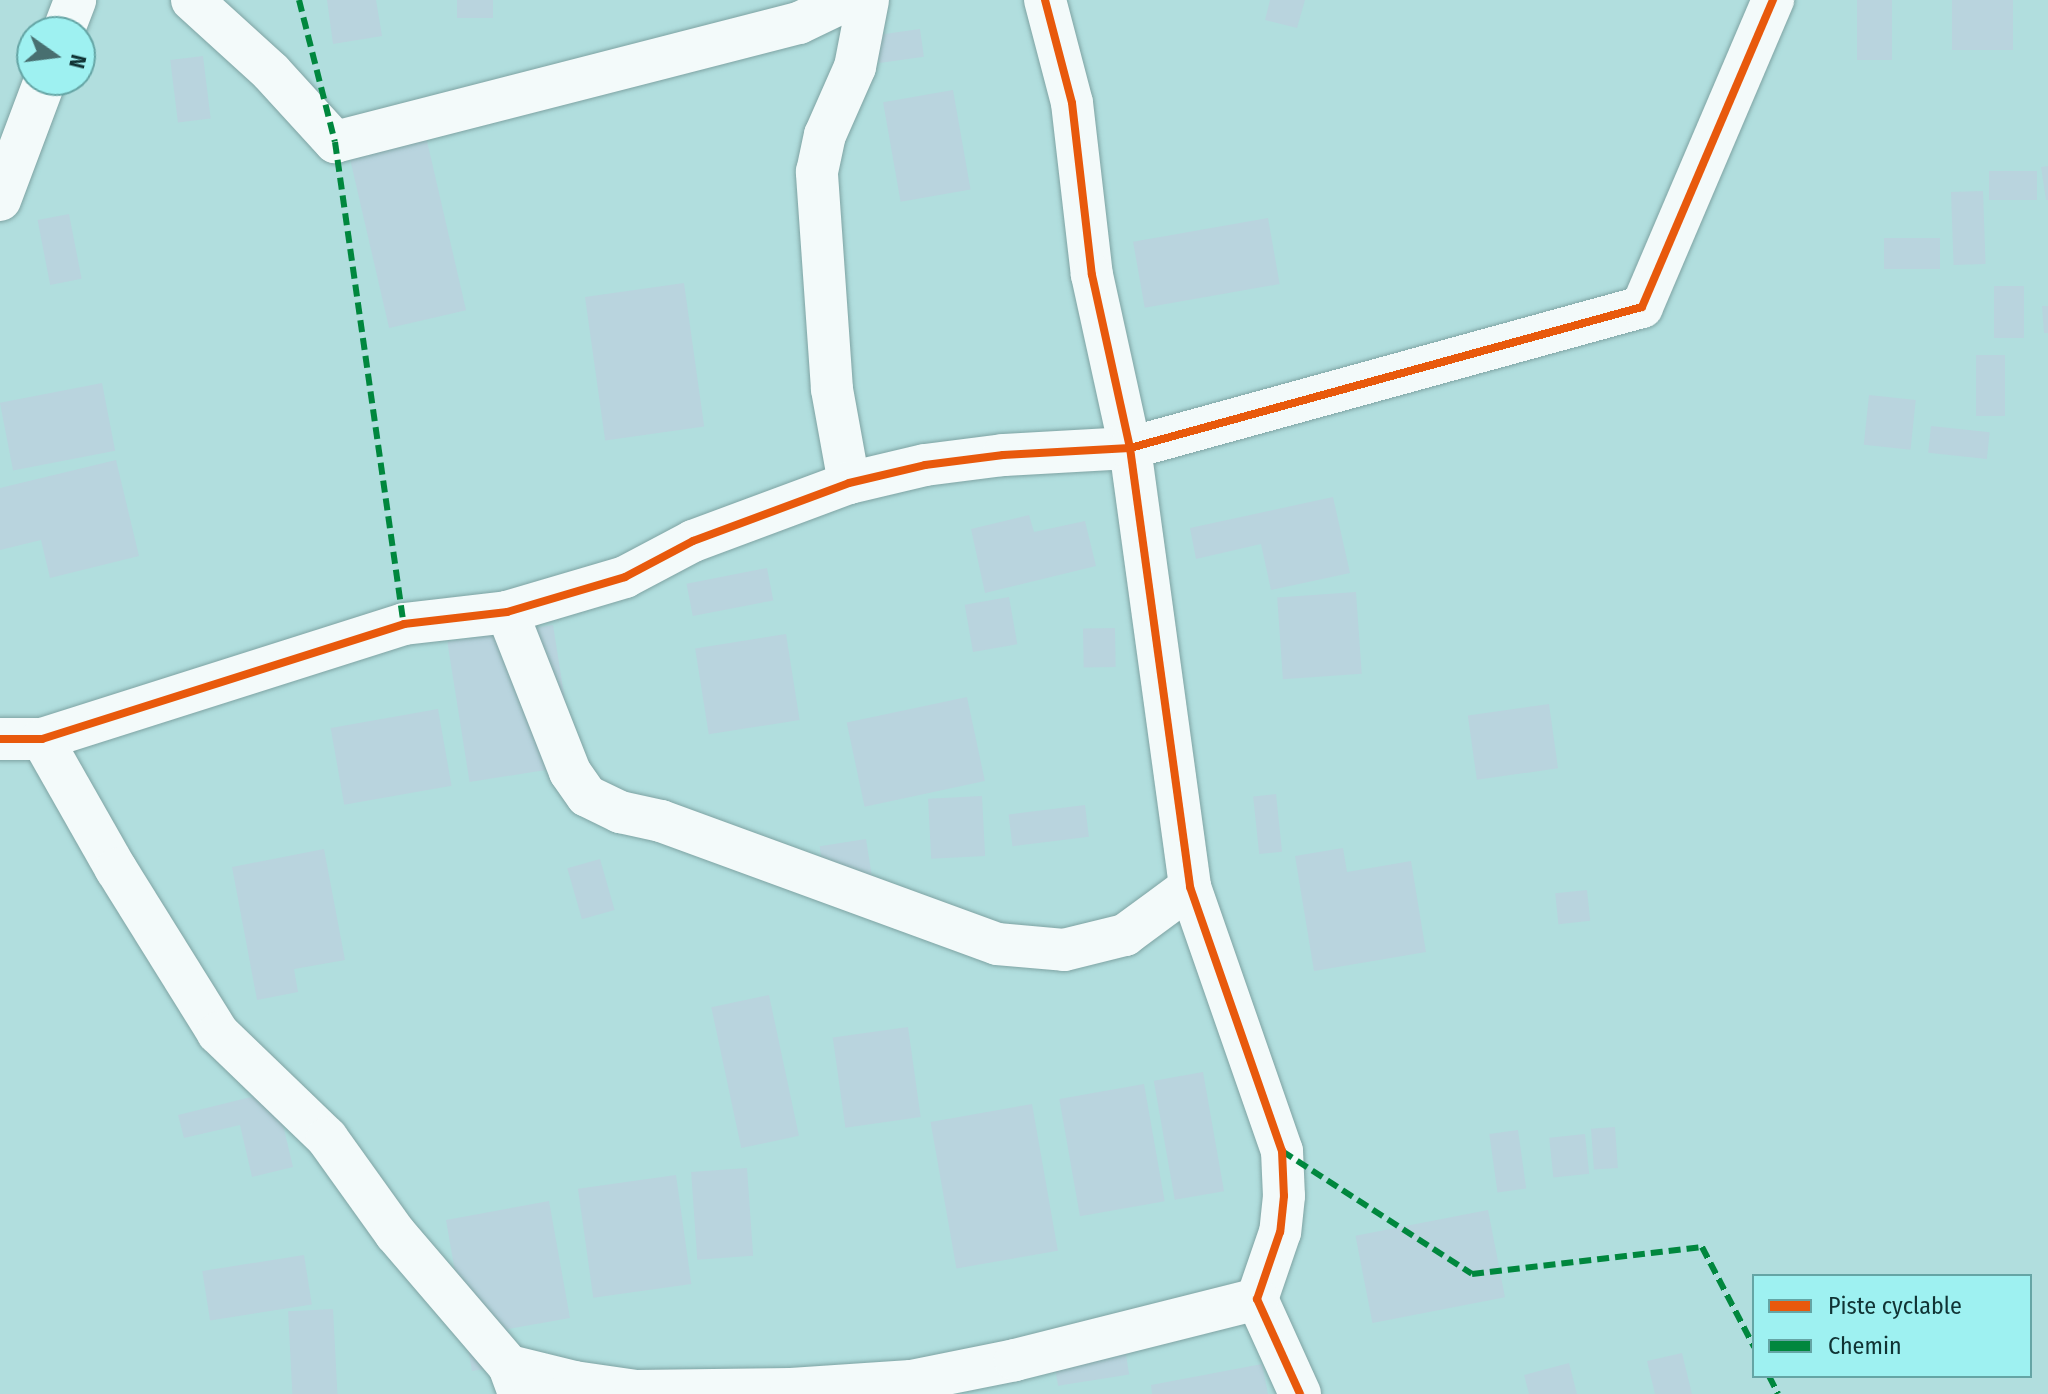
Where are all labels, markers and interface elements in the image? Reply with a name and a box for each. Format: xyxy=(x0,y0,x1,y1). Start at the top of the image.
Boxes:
north arrow xyxy=(16,16,96,96)
text: N xyxy=(63,52,93,71)
legend xyxy=(1752,1274,2032,1378)
text: Piste cyclable xyxy=(1828,1292,1962,1320)
text: Chemin xyxy=(1828,1332,1902,1360)

